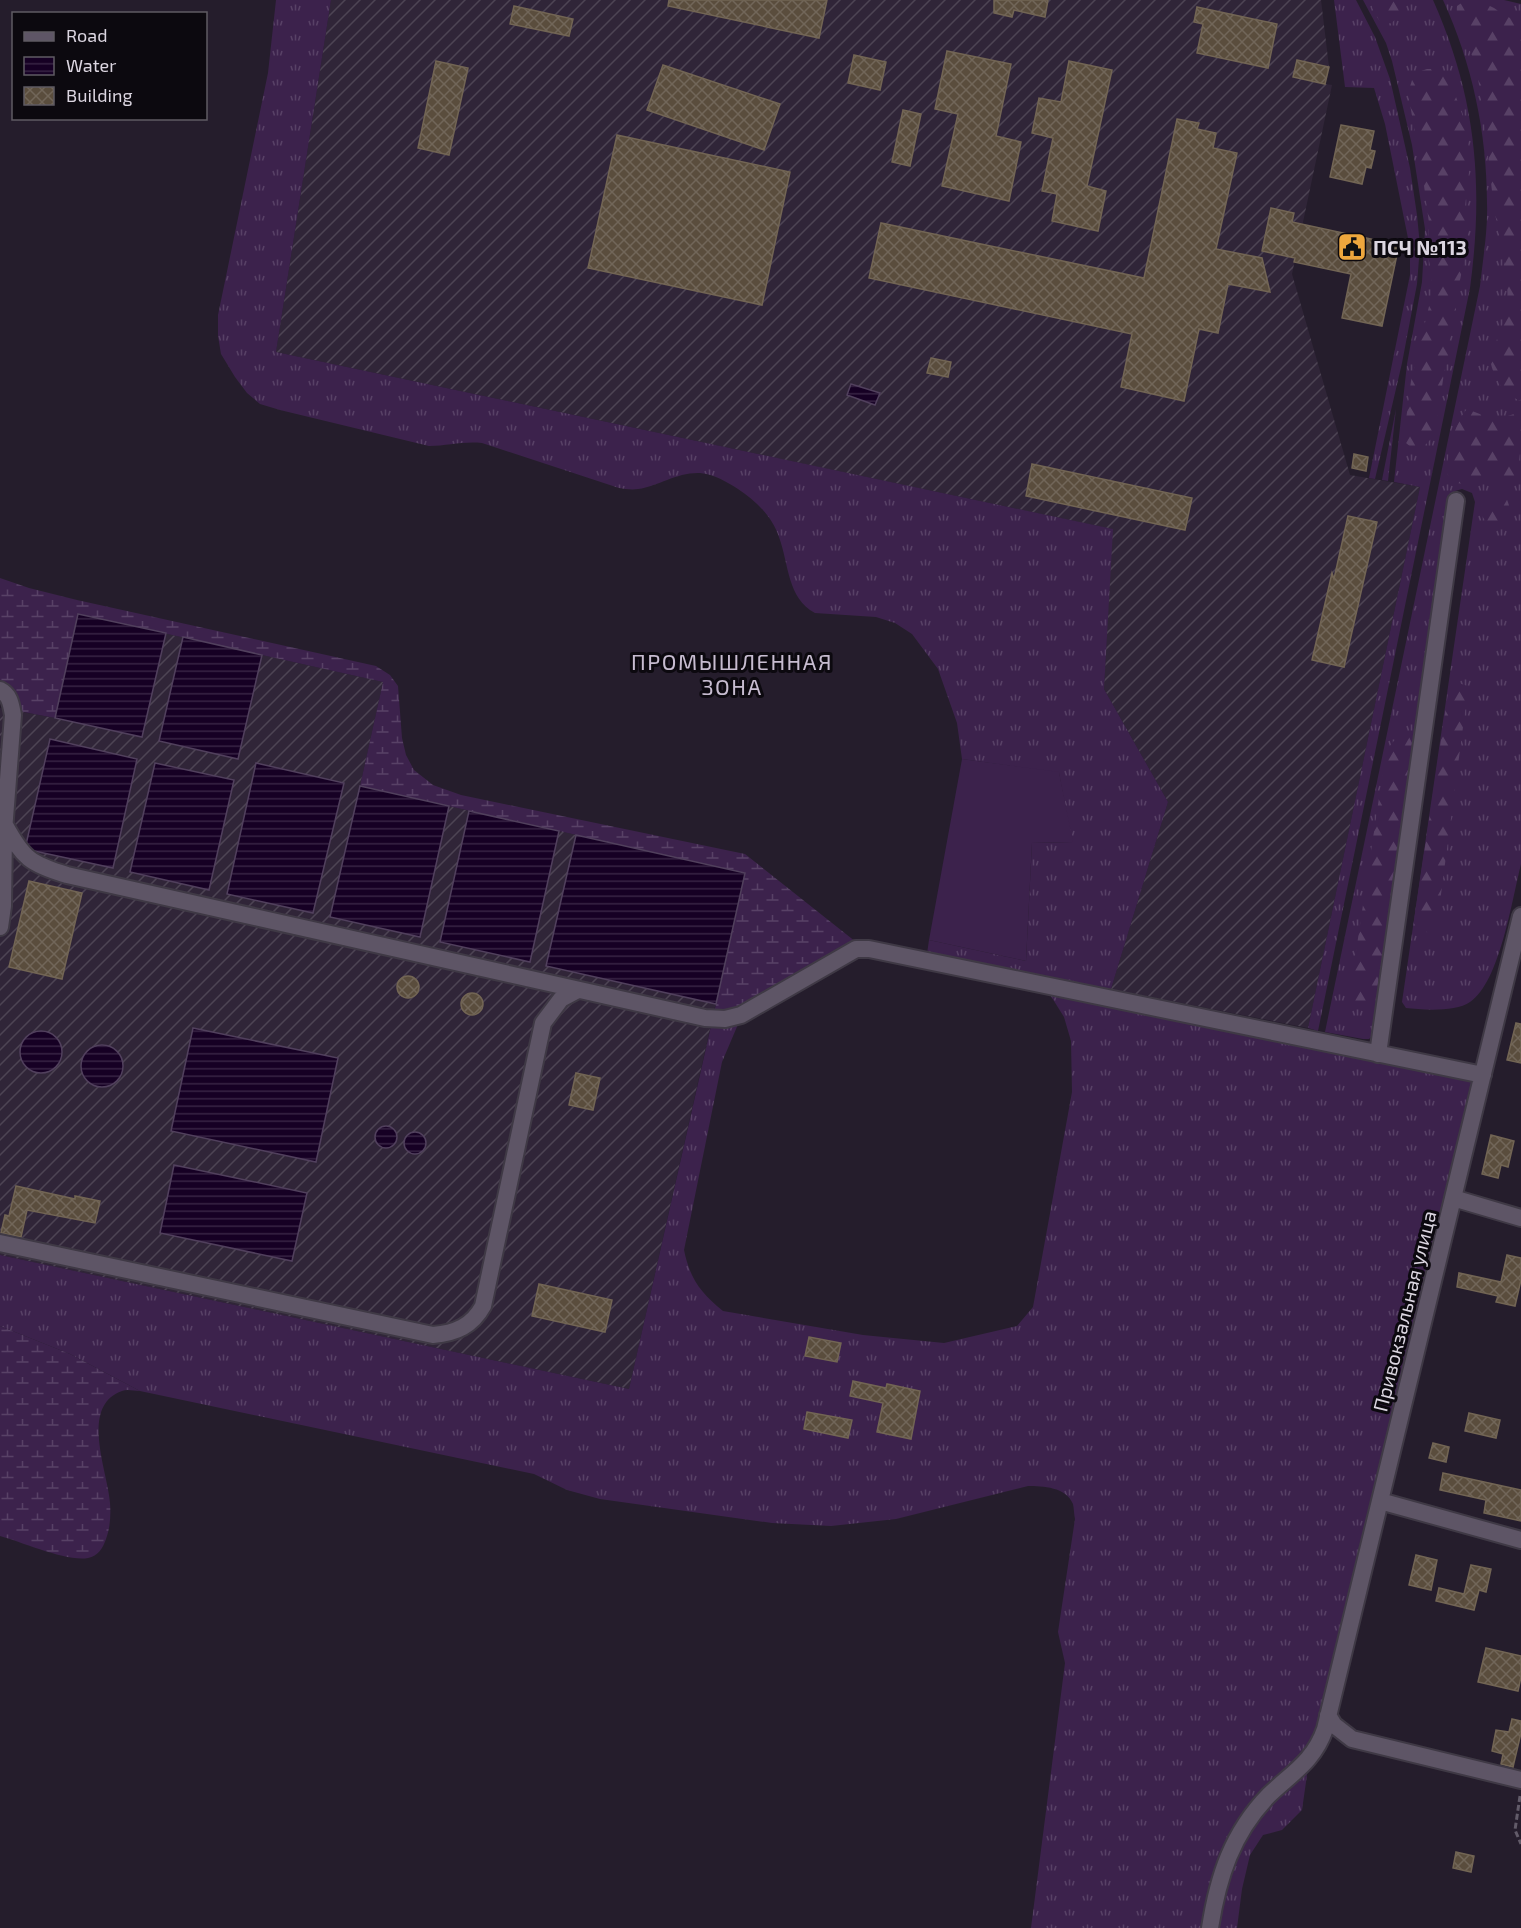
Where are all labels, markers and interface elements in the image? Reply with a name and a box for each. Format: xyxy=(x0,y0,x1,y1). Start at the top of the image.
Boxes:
legend xyxy=(12,12,207,120)
text: Road xyxy=(66,24,107,46)
text: Water xyxy=(66,54,116,76)
text: Building xyxy=(66,84,133,106)
public building icon: ПСЧ №113 xyxy=(1336,231,1368,263)
place label: ПСЧ №113 xyxy=(1373,235,1467,259)
district label: ПРОМЫШЛЕННАЯ ЗОНА xyxy=(631,648,833,699)
street label: Привокзальная улица xyxy=(1367,1208,1442,1414)

